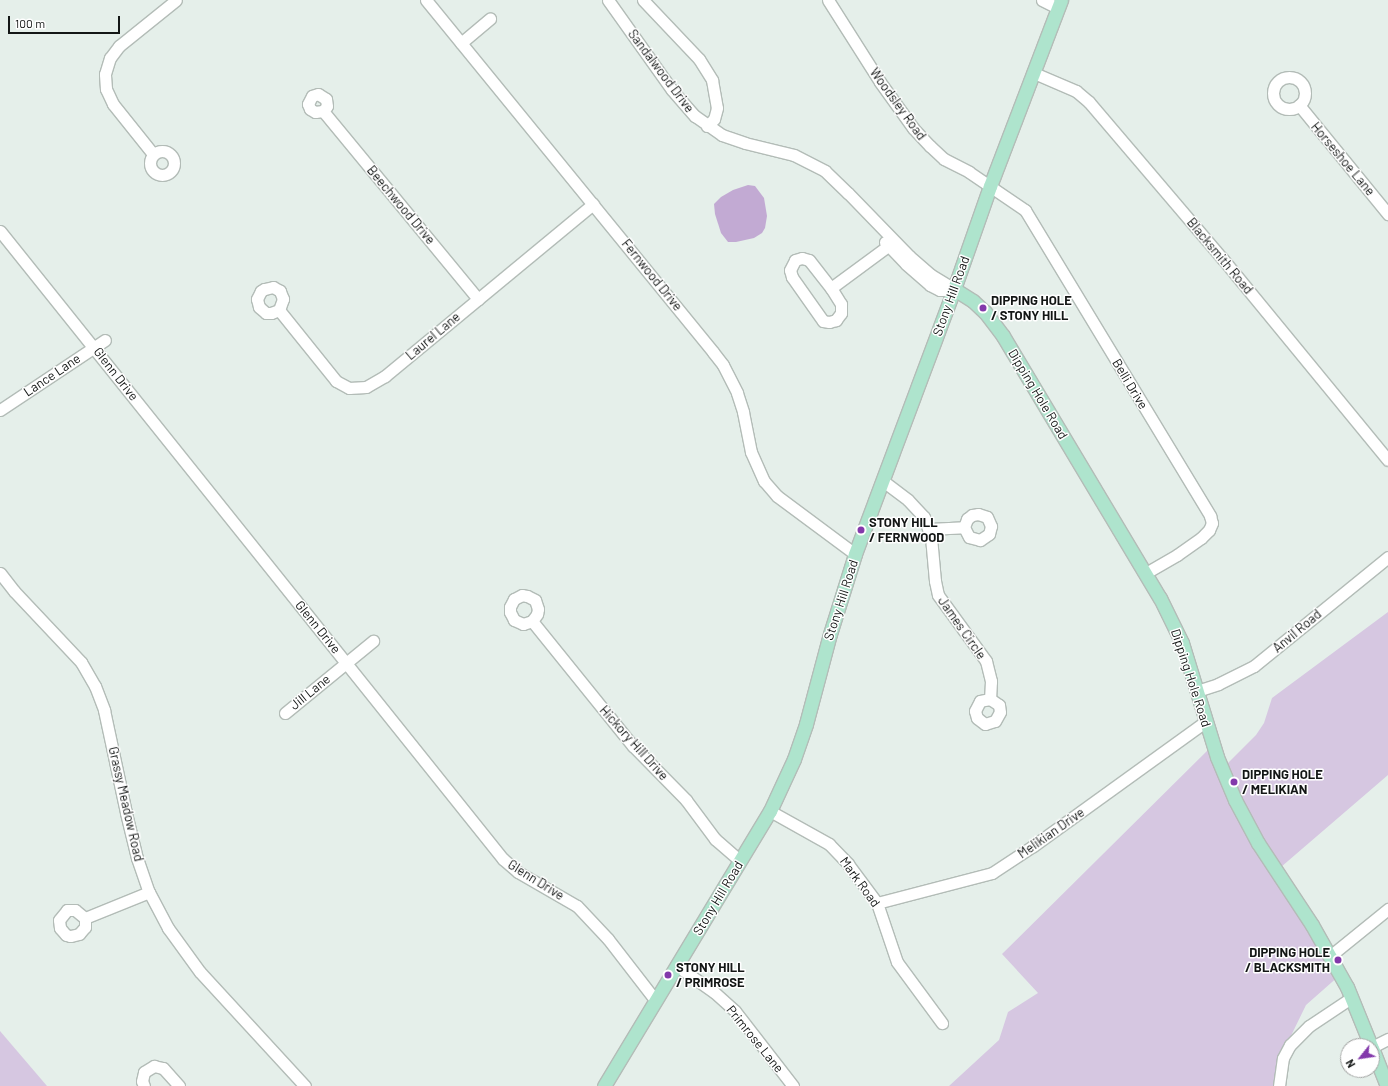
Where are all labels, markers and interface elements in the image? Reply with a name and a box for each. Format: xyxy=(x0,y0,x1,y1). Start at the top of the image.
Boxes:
scale bar xyxy=(10,8,122,34)
text: 100 m xyxy=(15,16,45,30)
street label: Sandalwood Drive xyxy=(625,26,697,116)
street label: Woodsley Road xyxy=(867,65,929,143)
street label: Horseshoe Lane xyxy=(1308,119,1378,199)
street label: Beechwood Drive xyxy=(364,163,438,247)
street label: Blacksmith Road xyxy=(1184,215,1256,297)
street label: Fernwood Drive xyxy=(618,236,686,314)
street label: Stony Hill Road xyxy=(929,254,973,338)
place label: DIPPING HOLE / STONY HILL xyxy=(991,293,1072,324)
marker: DIPPING HOLE / STONY HILL xyxy=(978,303,988,313)
street label: Laurel Lane xyxy=(403,309,463,363)
street label: Glenn Drive xyxy=(90,344,142,404)
street label: Dipping Hole Road xyxy=(1005,346,1071,442)
street label: Lance Lane xyxy=(21,350,83,400)
street label: Belli Drive xyxy=(1109,356,1151,412)
place label: STONY HILL / FERNWOOD xyxy=(869,515,944,546)
marker: STONY HILL / FERNWOOD xyxy=(856,525,866,535)
street label: Stony Hill Road xyxy=(821,558,861,642)
street label: James Circle xyxy=(935,594,989,662)
street label: Glenn Drive xyxy=(292,597,344,657)
street label: Anvil Road xyxy=(1270,606,1324,656)
street label: Dipping Hole Road xyxy=(1168,627,1214,729)
street label: Jill Lane xyxy=(287,671,333,713)
street label: Hickory Hill Drive xyxy=(596,702,672,784)
street label: Grassy Meadow Road xyxy=(105,745,147,863)
place label: DIPPING HOLE / MELIKIAN xyxy=(1242,767,1323,798)
marker: DIPPING HOLE / MELIKIAN xyxy=(1229,777,1239,787)
street label: Melikian Drive xyxy=(1015,804,1087,862)
street label: Mark Road xyxy=(836,854,884,910)
street label: Glenn Drive xyxy=(505,857,567,903)
street label: Stony Hill Road xyxy=(690,858,746,938)
place label: DIPPING HOLE / BLACKSMITH xyxy=(1245,945,1330,976)
marker: DIPPING HOLE / BLACKSMITH xyxy=(1333,955,1343,965)
place label: STONY HILL / PRIMROSE xyxy=(676,960,745,991)
marker: STONY HILL / PRIMROSE xyxy=(663,970,673,980)
street label: Primrose Lane xyxy=(723,1002,787,1076)
north arrow xyxy=(1340,1038,1380,1078)
text: N xyxy=(1343,1057,1358,1070)

